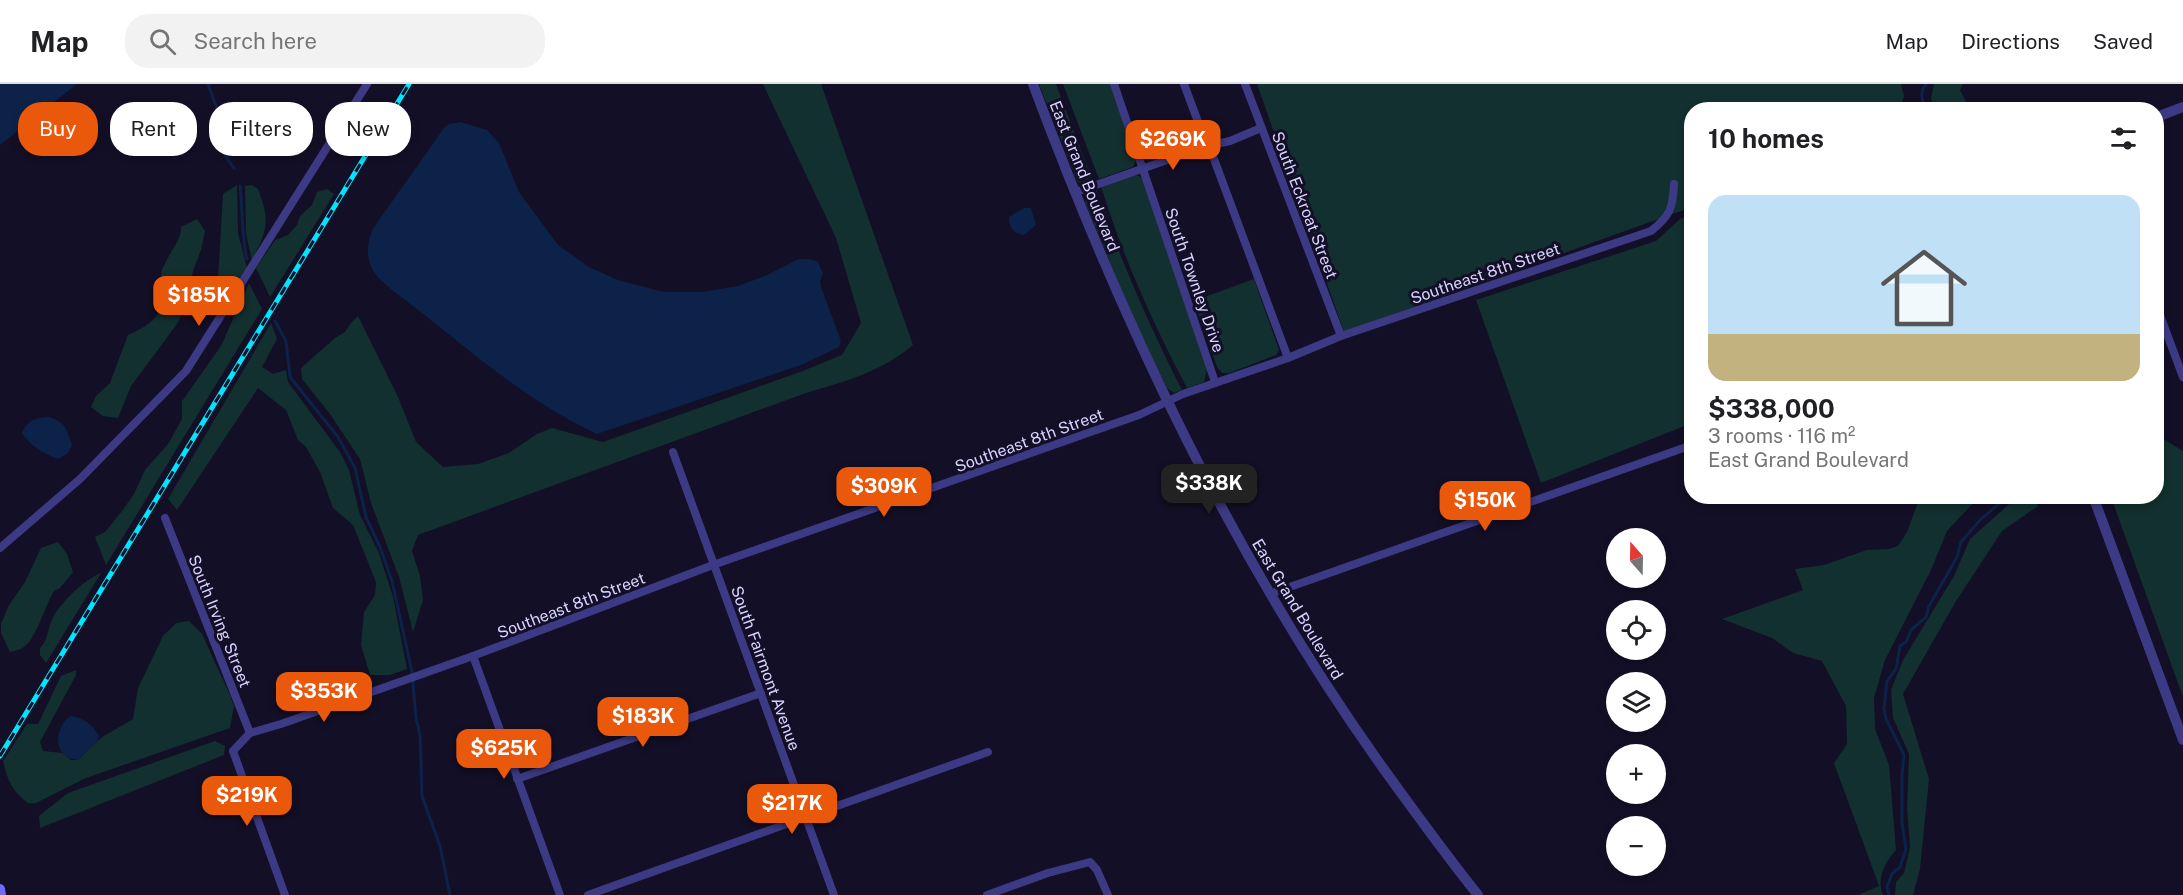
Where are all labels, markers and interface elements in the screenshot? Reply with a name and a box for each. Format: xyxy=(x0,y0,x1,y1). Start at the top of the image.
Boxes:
search box xyxy=(125,14,545,68)
text: Map xyxy=(30,25,89,58)
icon: search xyxy=(146,25,179,58)
text: Search here xyxy=(194,28,317,54)
text: Map xyxy=(1886,29,1928,54)
text: Directions xyxy=(1961,29,2060,54)
text: Saved xyxy=(2093,29,2153,54)
street label: East Grand Boulevard xyxy=(1046,98,1123,254)
chip: Buy xyxy=(18,102,98,156)
chip: Rent xyxy=(110,102,197,156)
chip: Filters xyxy=(209,102,313,156)
chip: New xyxy=(325,102,411,156)
pin: $269K xyxy=(1131,120,1215,171)
icon: filters xyxy=(2107,122,2140,155)
text: 10 homes xyxy=(1708,123,1824,154)
text: $269K xyxy=(1140,127,1206,151)
street label: South Eckroat Street xyxy=(1268,129,1341,281)
street label: South Townley Drive xyxy=(1161,205,1228,355)
icon: home xyxy=(1870,234,1978,342)
street label: Southeast 8th Street xyxy=(1408,239,1562,308)
pin: $185K xyxy=(157,276,241,327)
text: $185K xyxy=(167,283,231,307)
text: $338,000 xyxy=(1708,393,1835,424)
street label: Southeast 8th Street xyxy=(952,405,1106,476)
text: 3 rooms · 116 m² xyxy=(1708,424,1855,448)
text: East Grand Boulevard xyxy=(1708,448,1909,472)
pin: $338K xyxy=(1167,464,1251,515)
pin: $309K xyxy=(842,467,926,518)
text: $338K xyxy=(1175,471,1243,495)
text: $309K xyxy=(850,474,918,498)
pin: $150K xyxy=(1443,481,1527,532)
text: $150K xyxy=(1454,488,1516,512)
north arrow xyxy=(1606,528,1666,588)
map controls xyxy=(1606,528,1666,876)
street label: East Grand Boulevard xyxy=(1248,535,1347,683)
street label: South Irving Street xyxy=(184,552,255,690)
street label: Southeast 8th Street xyxy=(495,569,648,642)
street label: South Fairmont Avenue xyxy=(727,583,804,753)
button: locate xyxy=(1606,600,1666,660)
pin: $353K xyxy=(282,672,366,723)
button: layers xyxy=(1606,672,1666,732)
text: $353K xyxy=(290,679,358,703)
pin: $183K xyxy=(601,697,685,748)
text: $183K xyxy=(611,704,675,728)
pin: $625K xyxy=(462,729,546,780)
text: $625K xyxy=(470,736,538,760)
button: + xyxy=(1606,744,1666,804)
pin: $219K xyxy=(205,776,289,827)
text: $219K xyxy=(216,783,278,807)
pin: $217K xyxy=(750,784,834,835)
text: $217K xyxy=(761,791,823,815)
button: − xyxy=(1606,816,1666,876)

